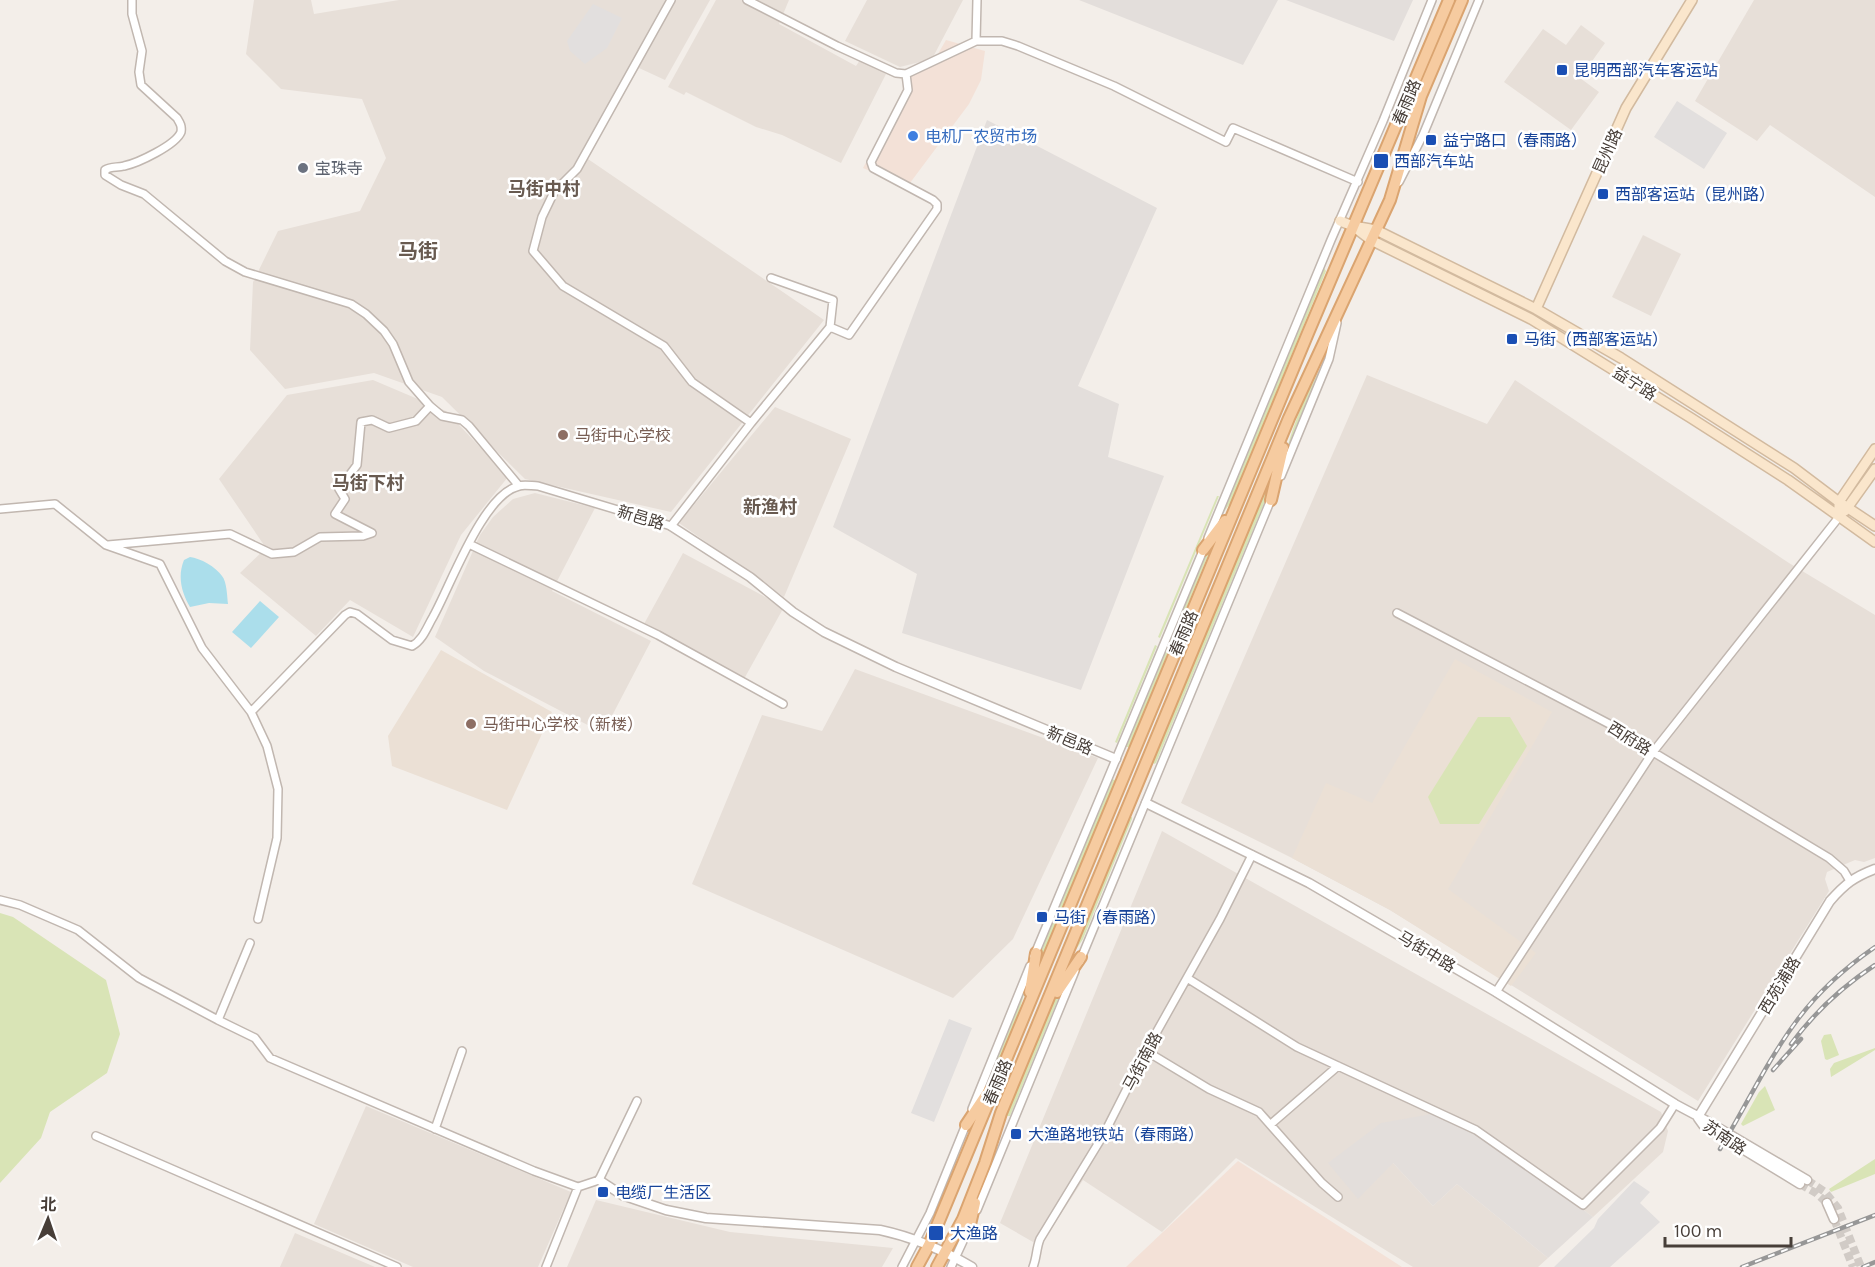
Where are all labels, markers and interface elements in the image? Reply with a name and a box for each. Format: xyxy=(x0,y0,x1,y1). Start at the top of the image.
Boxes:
place label: 昆明西部汽车客运站 xyxy=(1574,61,1718,80)
marker: 昆明西部汽车客运站 xyxy=(1555,63,1569,77)
street label: 春雨路 xyxy=(1388,76,1425,128)
street label: 昆州路 xyxy=(1589,125,1626,177)
place label: 电机厂农贸市场 xyxy=(925,127,1037,146)
marker: 电机厂农贸市场 xyxy=(906,129,920,143)
place label: 益宁路口（春雨路） xyxy=(1443,131,1587,150)
marker: 益宁路口（春雨路） xyxy=(1424,133,1438,147)
marker: 西部汽车站 xyxy=(1372,152,1390,170)
place label: 西部汽车站 xyxy=(1394,152,1474,171)
place label: 宝珠寺 xyxy=(315,159,363,178)
marker: 宝珠寺 xyxy=(296,161,310,175)
district label: 马街中村 xyxy=(508,178,580,200)
place label: 西部客运站（昆州路） xyxy=(1615,185,1775,204)
marker: 西部客运站（昆州路） xyxy=(1596,187,1610,201)
district label: 马街 xyxy=(398,240,438,263)
place label: 马街（西部客运站） xyxy=(1524,330,1668,349)
marker: 马街（西部客运站） xyxy=(1505,332,1519,346)
street label: 益宁路 xyxy=(1609,363,1660,404)
place label: 马街中心学校 xyxy=(575,426,671,445)
marker: 马街中心学校 xyxy=(556,428,570,442)
district label: 马街下村 xyxy=(332,472,404,494)
district label: 新渔村 xyxy=(743,496,797,518)
street label: 新邑路 xyxy=(615,501,667,534)
street label: 春雨路 xyxy=(1165,607,1202,659)
place label: 马街中心学校（新楼） xyxy=(483,715,643,734)
marker: 马街中心学校（新楼） xyxy=(464,717,478,731)
street label: 西府路 xyxy=(1604,718,1655,759)
street label: 新邑路 xyxy=(1044,722,1096,759)
place label: 马街（春雨路） xyxy=(1054,908,1166,927)
marker: 马街（春雨路） xyxy=(1035,910,1049,924)
street label: 马街中路 xyxy=(1394,927,1459,976)
street label: 西苑浦路 xyxy=(1755,953,1804,1018)
street label: 马街南路 xyxy=(1119,1029,1166,1094)
street label: 春雨路 xyxy=(979,1056,1016,1108)
street label: 苏南路 xyxy=(1700,1116,1750,1159)
place label: 大渔路地铁站（春雨路） xyxy=(1028,1125,1204,1144)
marker: 大渔路地铁站（春雨路） xyxy=(1009,1127,1023,1141)
place label: 电缆厂生活区 xyxy=(615,1183,711,1202)
marker: 电缆厂生活区 xyxy=(596,1185,610,1199)
north arrow xyxy=(18,1189,78,1249)
text: 北 xyxy=(40,1195,57,1214)
scale bar xyxy=(1665,1210,1791,1248)
text: 100 m xyxy=(1674,1220,1722,1242)
marker: 大渔路 xyxy=(927,1224,945,1242)
place label: 大渔路 xyxy=(950,1224,998,1243)

